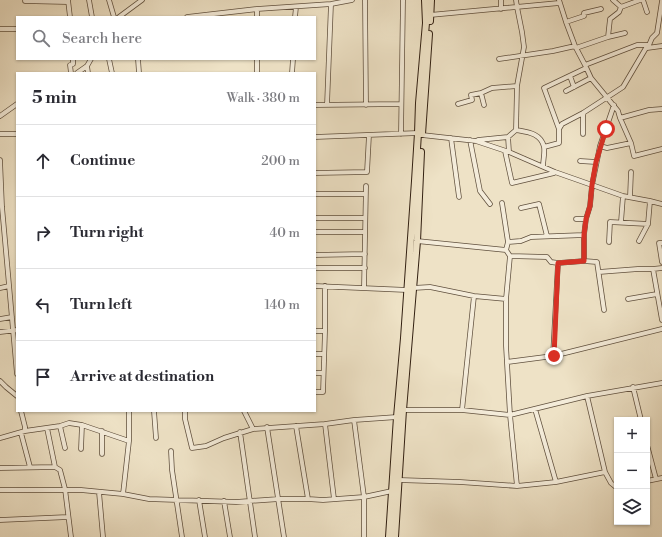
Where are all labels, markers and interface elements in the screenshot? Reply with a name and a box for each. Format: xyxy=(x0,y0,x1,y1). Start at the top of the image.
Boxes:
search box xyxy=(16,16,316,60)
icon: search xyxy=(30,27,52,49)
text: Search here xyxy=(62,29,142,48)
text: 5 min xyxy=(32,87,77,109)
text: Walk · 380 m xyxy=(226,90,300,106)
route start xyxy=(597,120,615,138)
icon: ahead xyxy=(32,150,54,172)
text: Continue xyxy=(70,151,135,170)
text: 200 m xyxy=(261,153,300,169)
icon: right xyxy=(32,222,54,244)
text: Turn right xyxy=(70,223,144,242)
text: 40 m xyxy=(270,225,300,241)
icon: left xyxy=(32,294,54,316)
text: Turn left xyxy=(70,295,132,314)
text: 140 m xyxy=(264,297,300,313)
route end xyxy=(545,347,563,365)
icon: arrive xyxy=(32,366,54,388)
text: Arrive at destination xyxy=(70,367,214,386)
map controls xyxy=(614,417,650,525)
button: + xyxy=(614,417,650,453)
button: − xyxy=(614,453,650,489)
button: layers xyxy=(614,489,650,525)

